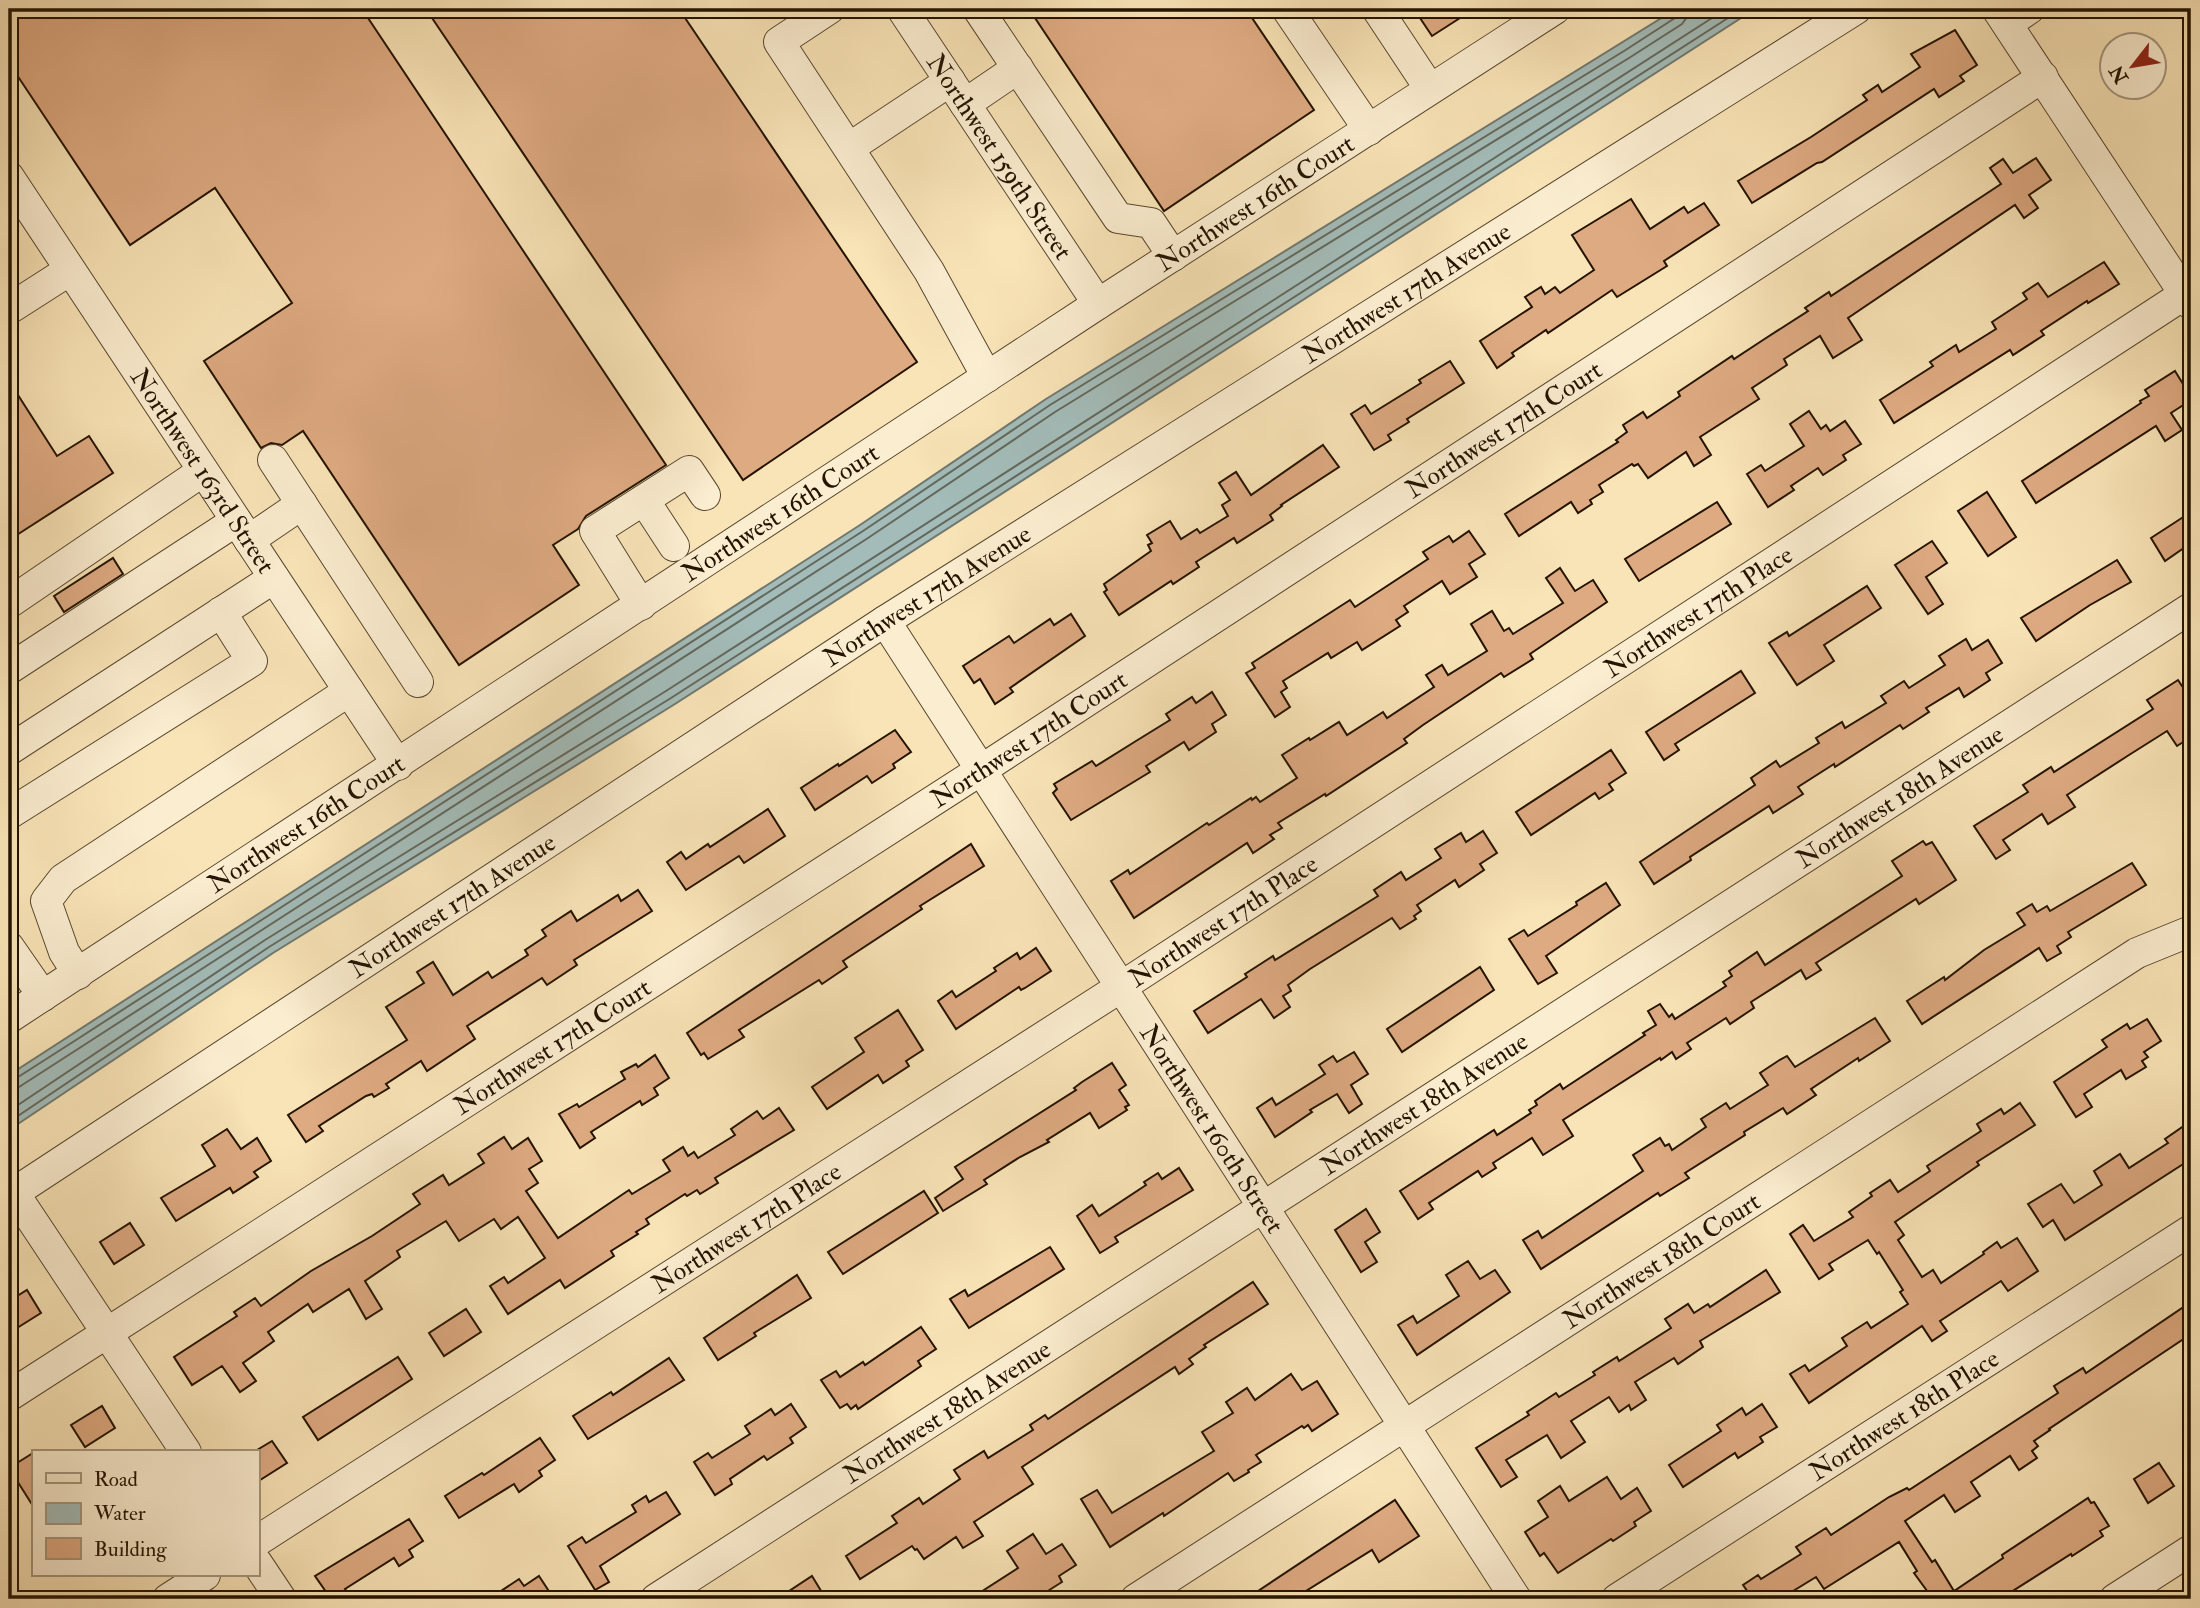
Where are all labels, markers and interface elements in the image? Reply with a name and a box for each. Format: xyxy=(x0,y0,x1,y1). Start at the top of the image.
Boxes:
north arrow xyxy=(2098,32,2168,102)
street label: Northwest 159th Street xyxy=(919,48,1079,266)
text: N xyxy=(2104,60,2134,89)
street label: Northwest 16th Court xyxy=(1151,128,1360,279)
street label: Northwest 17th Avenue xyxy=(1297,216,1517,371)
street label: Northwest 17th Court xyxy=(1400,354,1608,506)
street label: Northwest 163rd Street xyxy=(123,363,282,580)
street label: Northwest 16th Court xyxy=(676,437,885,590)
street label: Northwest 17th Avenue xyxy=(817,518,1037,674)
street label: Northwest 17th Place xyxy=(1598,539,1799,685)
street label: Northwest 17th Court xyxy=(925,664,1133,815)
street label: Northwest 18th Avenue xyxy=(1790,718,2010,876)
street label: Northwest 16th Court xyxy=(202,748,411,900)
street label: Northwest 17th Avenue xyxy=(343,827,562,985)
street label: Northwest 17th Place xyxy=(1123,848,1324,995)
street label: Northwest 17th Court xyxy=(448,972,657,1122)
street label: Northwest 160th Street xyxy=(1133,1019,1291,1239)
street label: Northwest 18th Avenue xyxy=(1315,1025,1534,1183)
street label: Northwest 17th Place xyxy=(646,1156,848,1301)
street label: Northwest 18th Court xyxy=(1557,1186,1766,1336)
street label: Northwest 18th Avenue xyxy=(837,1333,1057,1491)
street label: Northwest 18th Place xyxy=(1804,1343,2005,1488)
legend xyxy=(32,1450,259,1576)
text: Road xyxy=(94,1466,139,1493)
text: Water xyxy=(93,1500,146,1527)
text: Building xyxy=(94,1536,167,1563)

